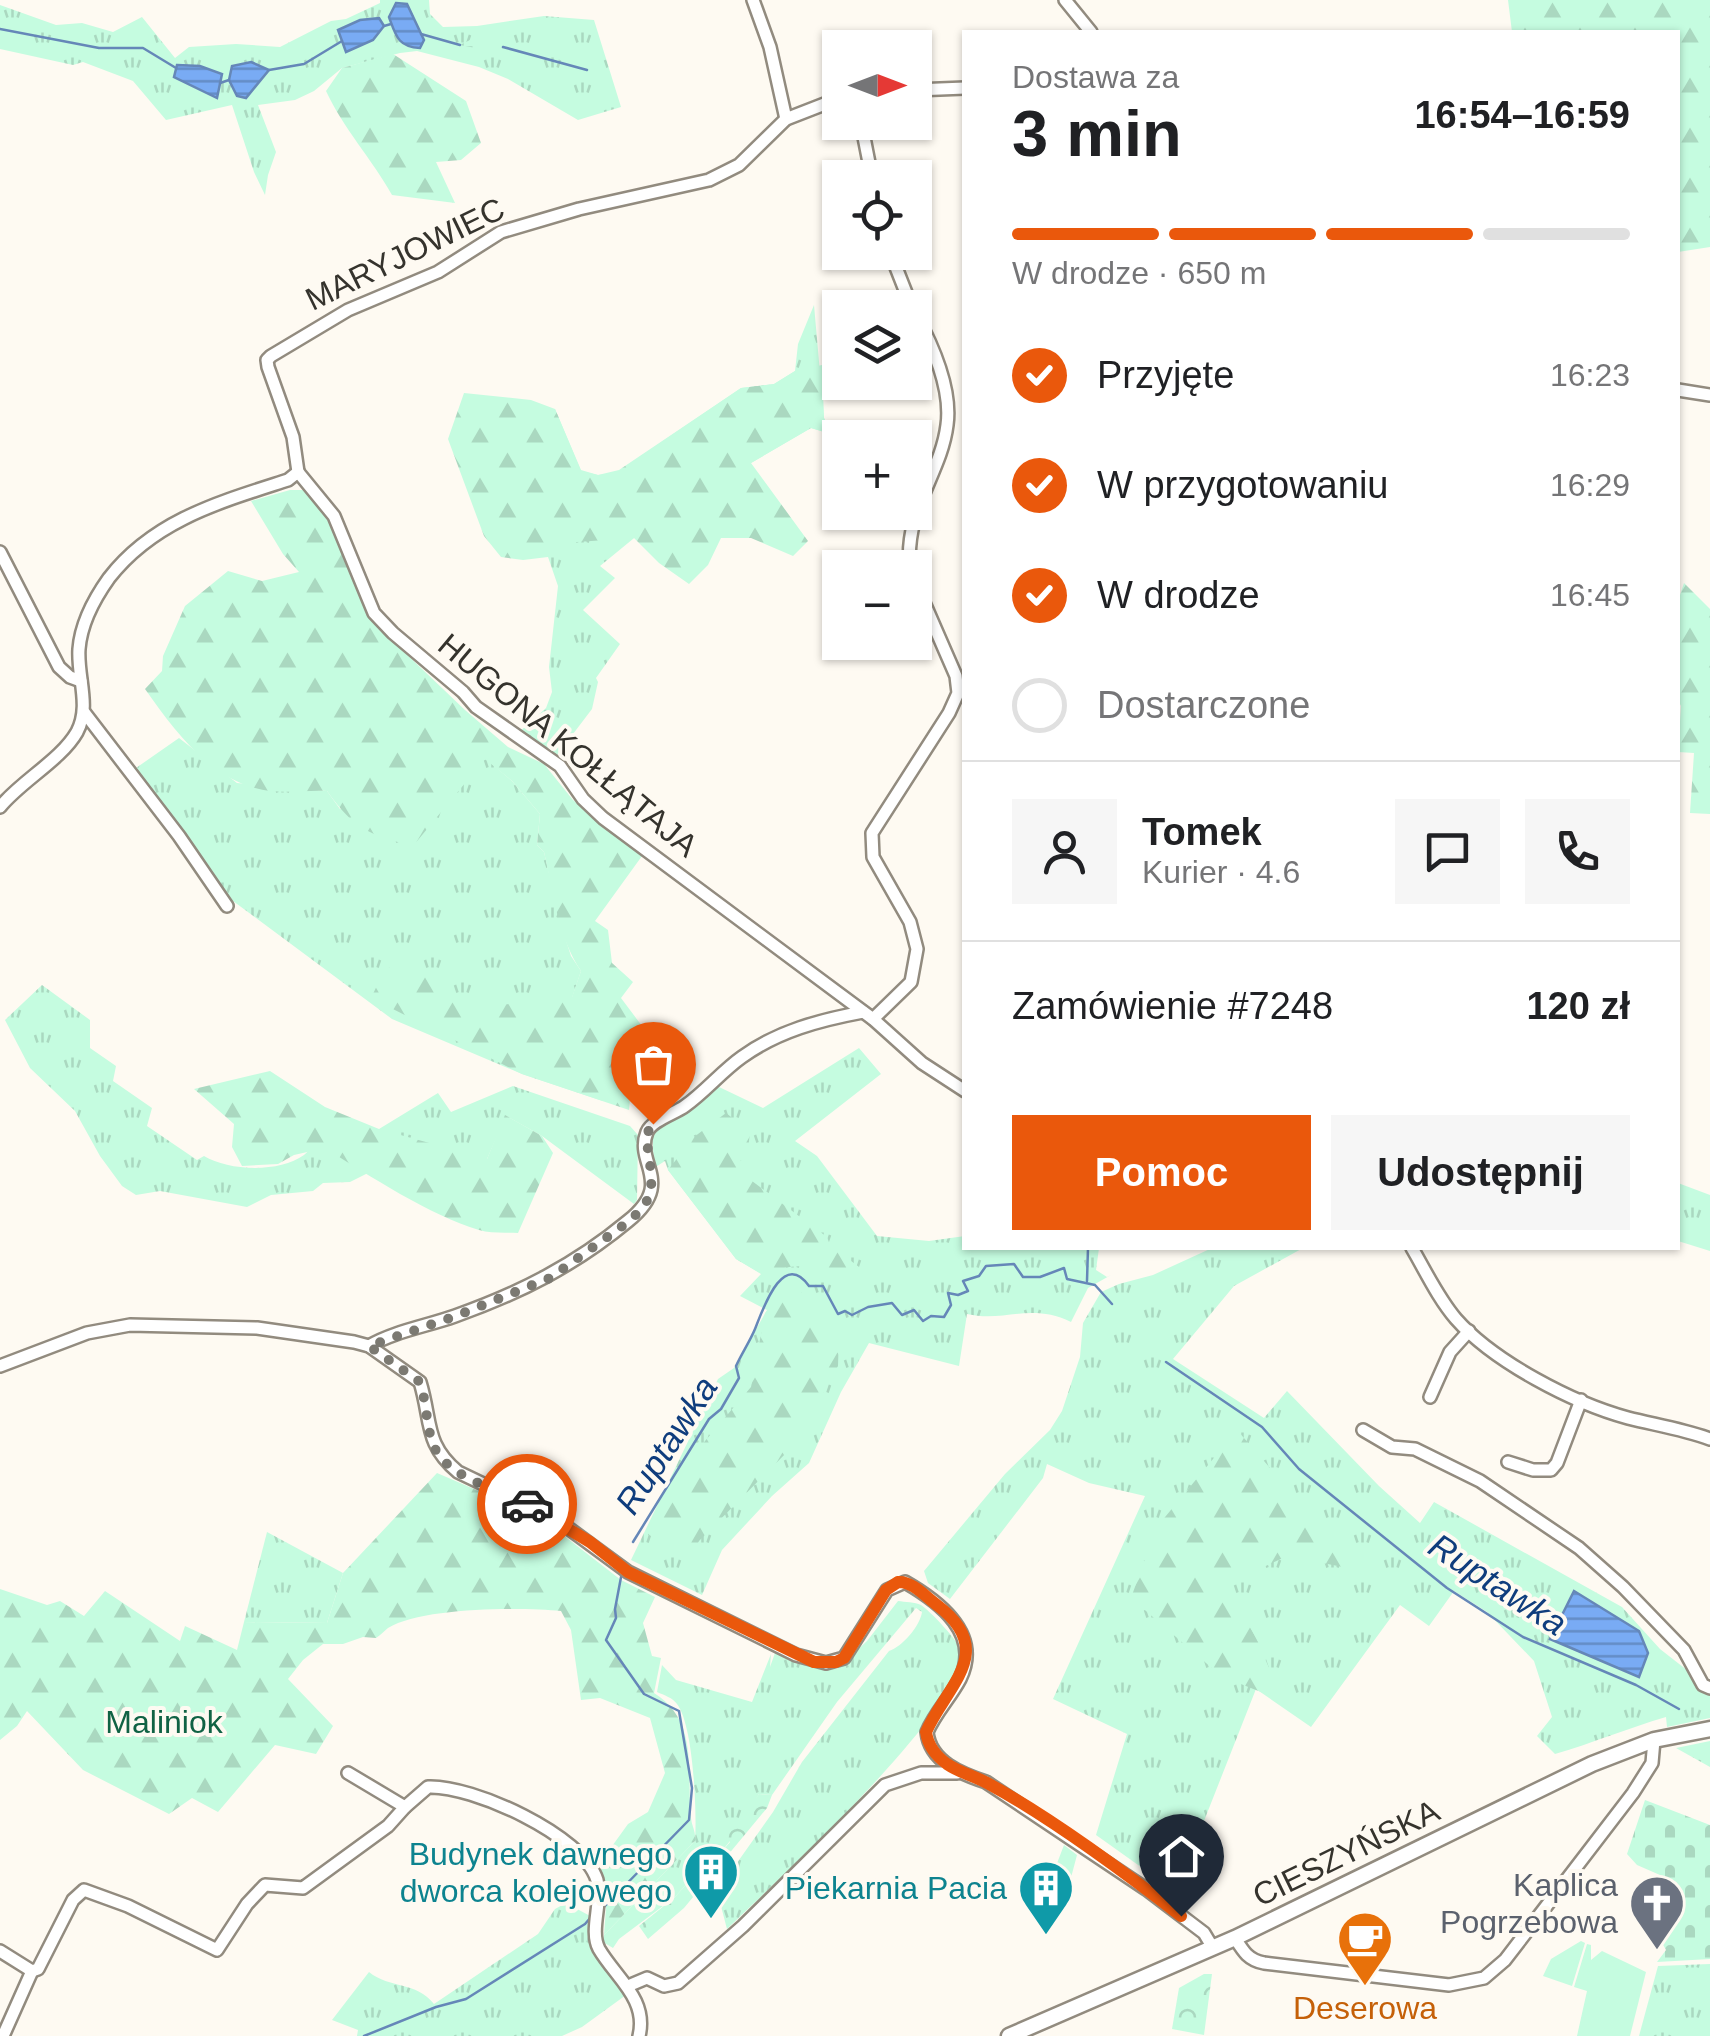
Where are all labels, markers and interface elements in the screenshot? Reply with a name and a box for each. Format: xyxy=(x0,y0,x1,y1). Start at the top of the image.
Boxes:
north arrow xyxy=(822,30,932,140)
map controls xyxy=(822,30,932,660)
text: Dostawa za xyxy=(1012,59,1179,95)
text: 16:54–16:59 xyxy=(1414,94,1630,136)
text: 3 min xyxy=(1012,97,1182,170)
button: locate xyxy=(822,160,932,270)
street label: MARYJOWIEC xyxy=(300,190,510,318)
text: W drodze · 650 m xyxy=(1012,255,1266,291)
button: layers xyxy=(822,290,932,400)
icon: check xyxy=(1012,348,1067,403)
text: Przyjęte xyxy=(1097,354,1234,396)
text: 16:23 xyxy=(1550,357,1630,393)
button: + xyxy=(822,420,932,530)
icon: check xyxy=(1012,458,1067,513)
text: W przygotowaniu xyxy=(1097,464,1388,506)
text: 16:29 xyxy=(1550,467,1630,503)
button: − xyxy=(822,550,932,660)
icon: check xyxy=(1012,568,1067,623)
text: W drodze xyxy=(1097,574,1260,616)
text: 16:45 xyxy=(1550,577,1630,613)
street label: HUGONA KOŁŁĄTAJA xyxy=(431,626,705,864)
text: Dostarczone xyxy=(1097,684,1310,726)
button: person xyxy=(1012,799,1117,904)
button: chat xyxy=(1395,799,1500,904)
button: phone xyxy=(1525,799,1630,904)
text: Tomek xyxy=(1142,811,1262,853)
text: Kurier · 4.6 xyxy=(1142,854,1300,890)
text: Zamówienie #7248 xyxy=(1012,985,1333,1027)
text: 120 zł xyxy=(1526,985,1630,1027)
pin xyxy=(611,1022,696,1125)
icon: bag xyxy=(626,1037,681,1092)
button: Pomoc xyxy=(1012,1115,1311,1230)
button: Udostępnij xyxy=(1331,1115,1630,1230)
water label: Ruptawka xyxy=(607,1369,725,1521)
courier xyxy=(477,1454,577,1554)
icon: car xyxy=(500,1477,555,1532)
water label: Ruptawka xyxy=(1422,1525,1574,1643)
park label: Maliniok xyxy=(105,1704,224,1740)
street label: CIESZYŃSKA xyxy=(1247,1792,1446,1914)
pin xyxy=(1139,1814,1224,1917)
icon: home xyxy=(1154,1829,1209,1884)
place label: Budynek dawnego dworca kolejowego xyxy=(400,1836,672,1909)
building icon: Budynek dawnego dworca kolejowego xyxy=(681,1842,741,1921)
building icon: Piekarnia Pacia xyxy=(1016,1858,1076,1937)
place label: Kaplica Pogrzebowa xyxy=(1440,1867,1618,1940)
place label: Piekarnia Pacia xyxy=(785,1870,1007,1906)
church icon: Kaplica Pogrzebowa xyxy=(1627,1873,1687,1952)
cafe icon: Deserowa xyxy=(1335,1909,1395,1988)
place label: Deserowa xyxy=(1293,1990,1437,2026)

